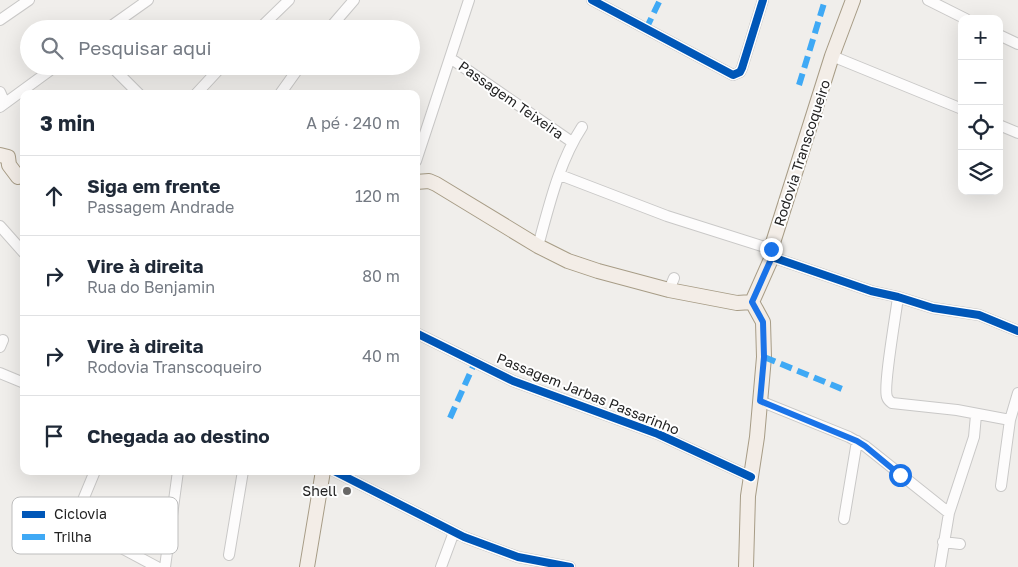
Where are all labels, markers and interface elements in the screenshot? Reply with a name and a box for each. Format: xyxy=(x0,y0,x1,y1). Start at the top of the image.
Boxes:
map controls xyxy=(958,15,1003,195)
button: + xyxy=(958,15,1003,60)
search box xyxy=(20,20,420,75)
icon: search xyxy=(38,34,66,62)
text: Pesquisar aqui xyxy=(78,36,212,59)
street label: Passagem Teixeira xyxy=(456,57,567,142)
button: − xyxy=(958,60,1003,105)
street label: Rodovia Transcoqueiro xyxy=(770,78,833,228)
button: locate xyxy=(958,105,1003,150)
text: 3 min xyxy=(40,110,95,136)
text: A pé · 240 m xyxy=(306,113,400,133)
button: layers xyxy=(958,150,1003,195)
text: Siga em frente xyxy=(87,174,221,197)
icon: ahead xyxy=(40,182,68,210)
text: 120 m xyxy=(355,186,400,206)
text: Passagem Andrade xyxy=(87,197,234,217)
route end xyxy=(760,238,783,261)
text: Vire à direita xyxy=(87,254,204,277)
icon: right xyxy=(40,262,68,290)
text: 80 m xyxy=(362,266,400,286)
text: Rua do Benjamin xyxy=(87,277,215,297)
text: Vire à direita xyxy=(87,334,204,357)
icon: right xyxy=(40,342,68,370)
text: 40 m xyxy=(362,346,400,366)
street label: Passagem Jarbas Passarinho xyxy=(494,349,682,438)
text: Rodovia Transcoqueiro xyxy=(87,357,262,377)
icon: arrive xyxy=(40,422,68,450)
text: Chegada ao destino xyxy=(87,424,270,447)
route start xyxy=(889,464,912,487)
place label: Shell xyxy=(302,482,337,499)
marker: Shell xyxy=(341,485,353,497)
legend xyxy=(12,497,178,554)
text: Ciclovia xyxy=(54,505,107,522)
text: Trilha xyxy=(54,528,92,545)

